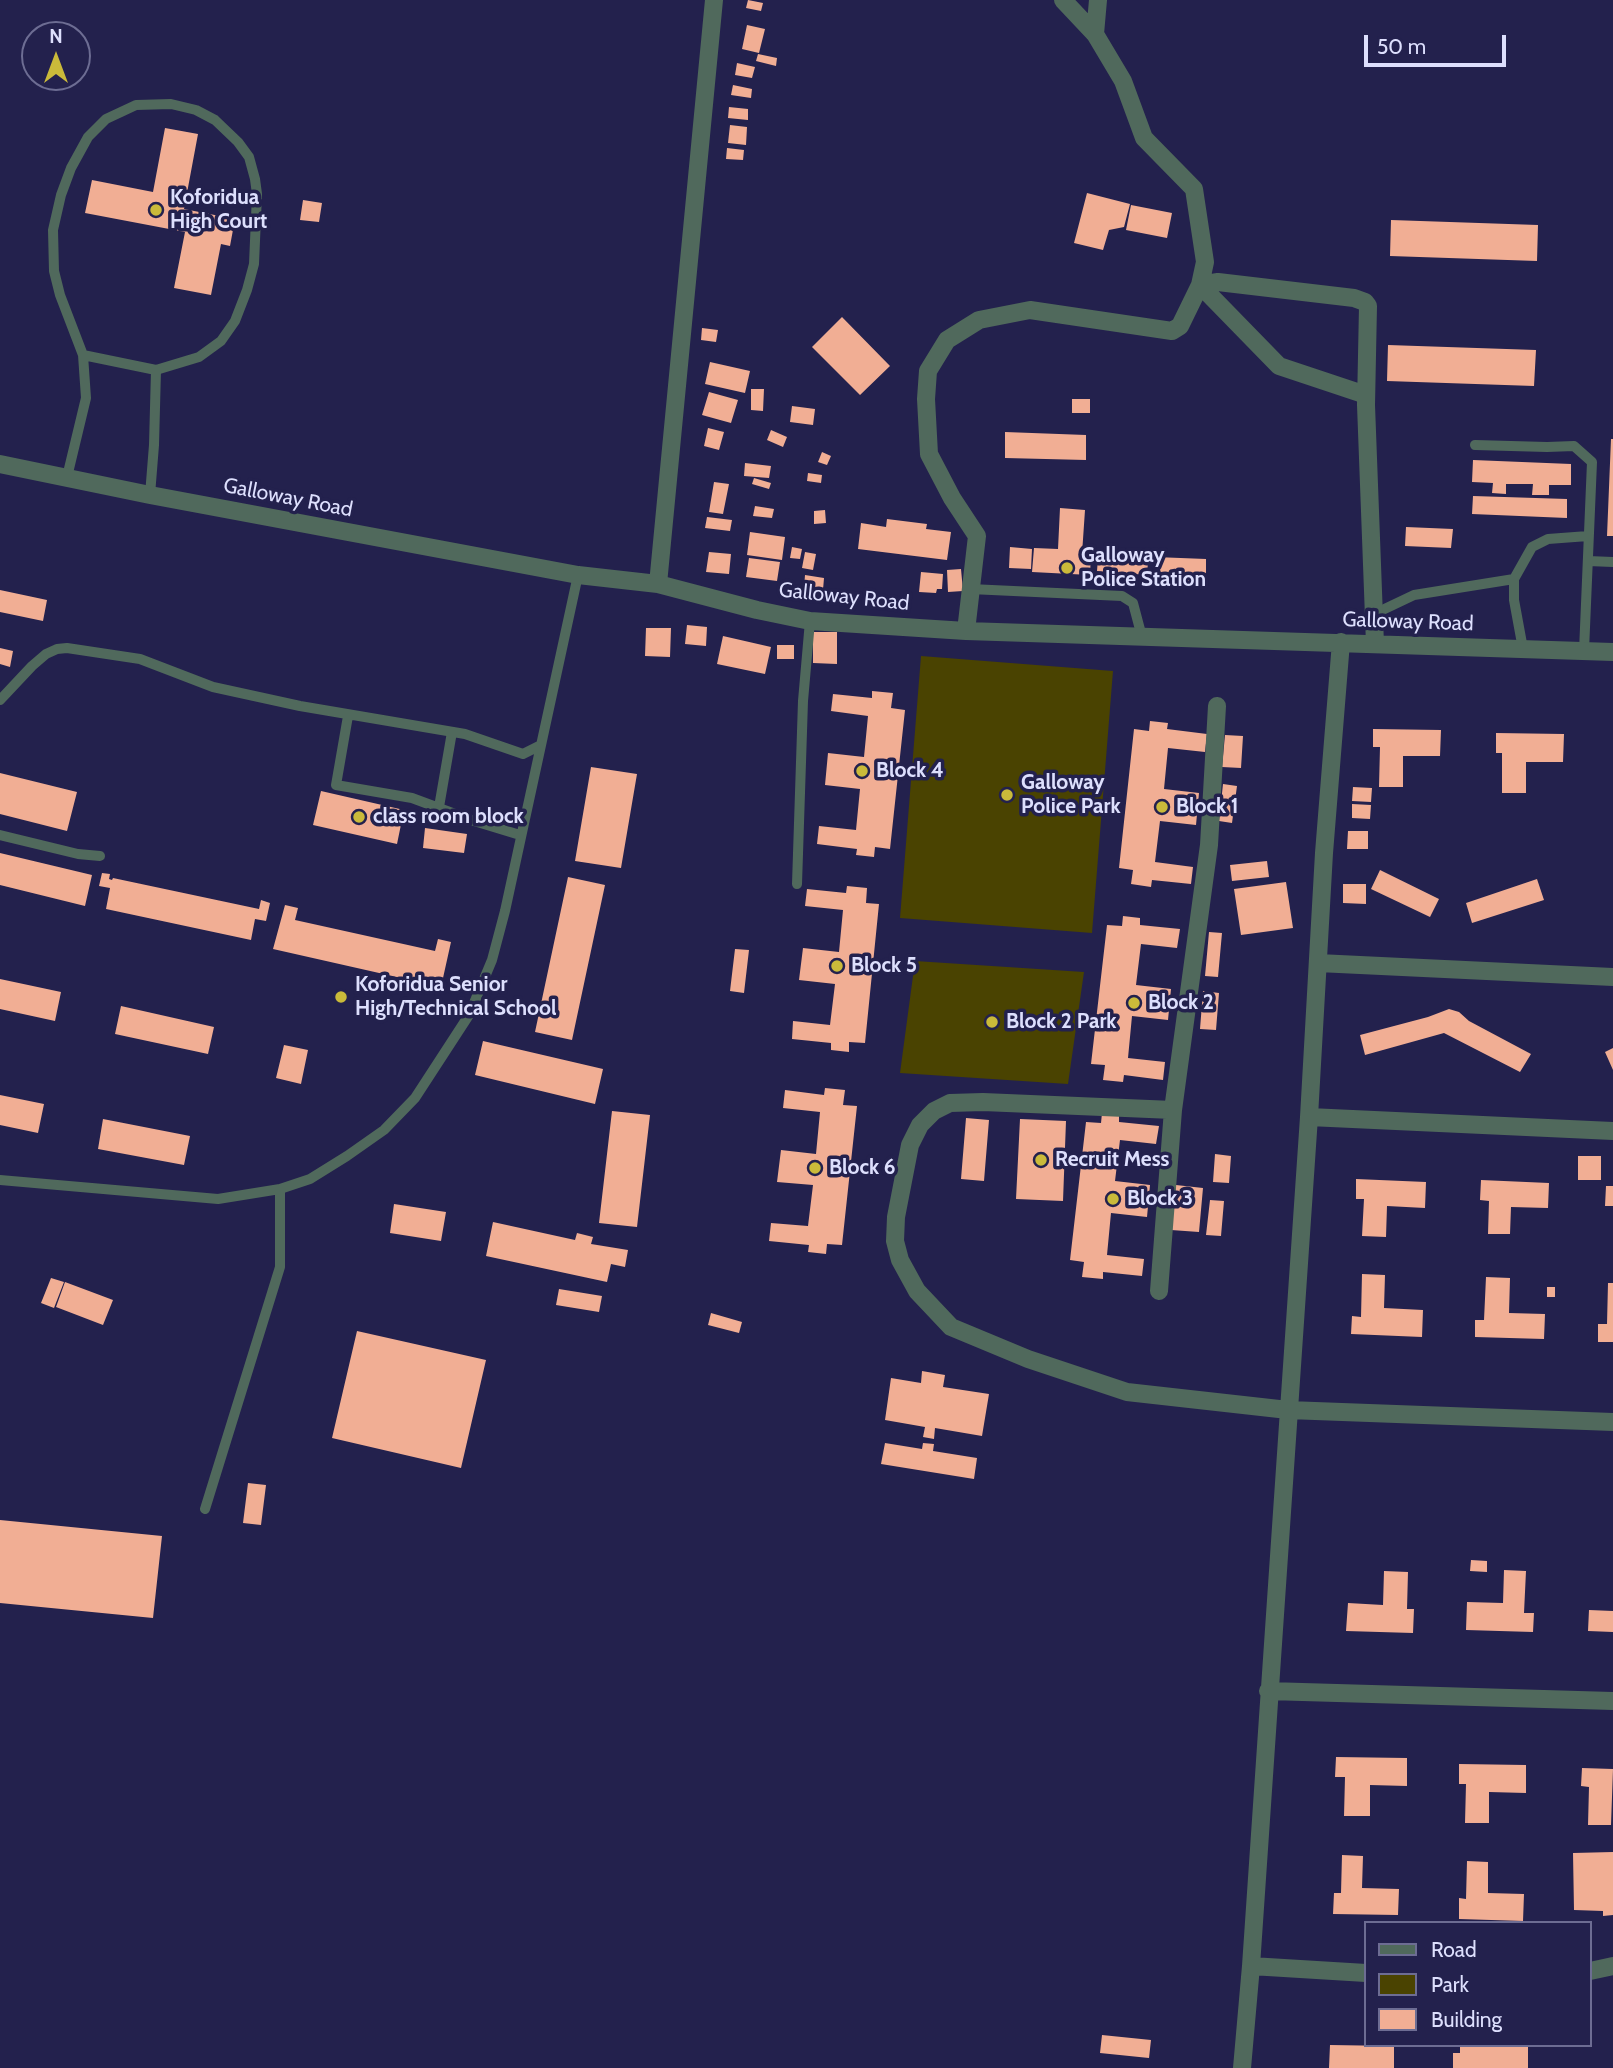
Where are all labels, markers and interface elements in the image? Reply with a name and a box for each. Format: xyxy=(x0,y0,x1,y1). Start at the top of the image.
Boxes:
north arrow xyxy=(21,21,91,91)
scale bar xyxy=(1368,21,1510,65)
text: N xyxy=(49,25,63,48)
text: 50 m xyxy=(1377,34,1426,59)
place label: Koforidua High Court xyxy=(170,185,267,235)
marker: Koforidua High Court xyxy=(148,202,164,218)
street label: Galloway Road xyxy=(221,473,355,523)
place label: Galloway Police Station xyxy=(1081,543,1206,593)
marker: Galloway Police Station xyxy=(1059,560,1075,576)
street label: Galloway Road xyxy=(777,578,911,616)
street label: Galloway Road xyxy=(1342,607,1474,637)
place label: Block 4 xyxy=(876,758,944,784)
marker: Block 4 xyxy=(854,763,870,779)
place label: Galloway Police Park xyxy=(1021,770,1121,820)
marker: Galloway Police Park xyxy=(999,787,1015,803)
place label: Block 1 xyxy=(1176,794,1239,820)
marker: Block 1 xyxy=(1154,799,1170,815)
place label: class room block xyxy=(373,804,524,830)
marker: class room block xyxy=(351,809,367,825)
place label: Block 5 xyxy=(851,953,917,979)
marker: Block 5 xyxy=(829,958,845,974)
place label: Koforidua Senior High/Technical School xyxy=(355,972,557,1022)
marker: Koforidua Senior High/Technical School xyxy=(333,989,349,1005)
place label: Block 2 xyxy=(1148,990,1214,1016)
marker: Block 2 xyxy=(1126,995,1142,1011)
place label: Block 2 Park xyxy=(1006,1009,1117,1035)
marker: Block 2 Park xyxy=(984,1014,1000,1030)
place label: Recruit Mess xyxy=(1055,1147,1169,1173)
marker: Recruit Mess xyxy=(1033,1152,1049,1168)
place label: Block 6 xyxy=(829,1155,896,1181)
marker: Block 6 xyxy=(807,1160,823,1176)
place label: Block 3 xyxy=(1127,1186,1193,1212)
marker: Block 3 xyxy=(1105,1191,1121,1207)
legend xyxy=(1364,1921,1592,2047)
text: Road xyxy=(1431,1937,1477,1962)
text: Park xyxy=(1431,1972,1469,1997)
text: Building xyxy=(1431,2007,1502,2032)

